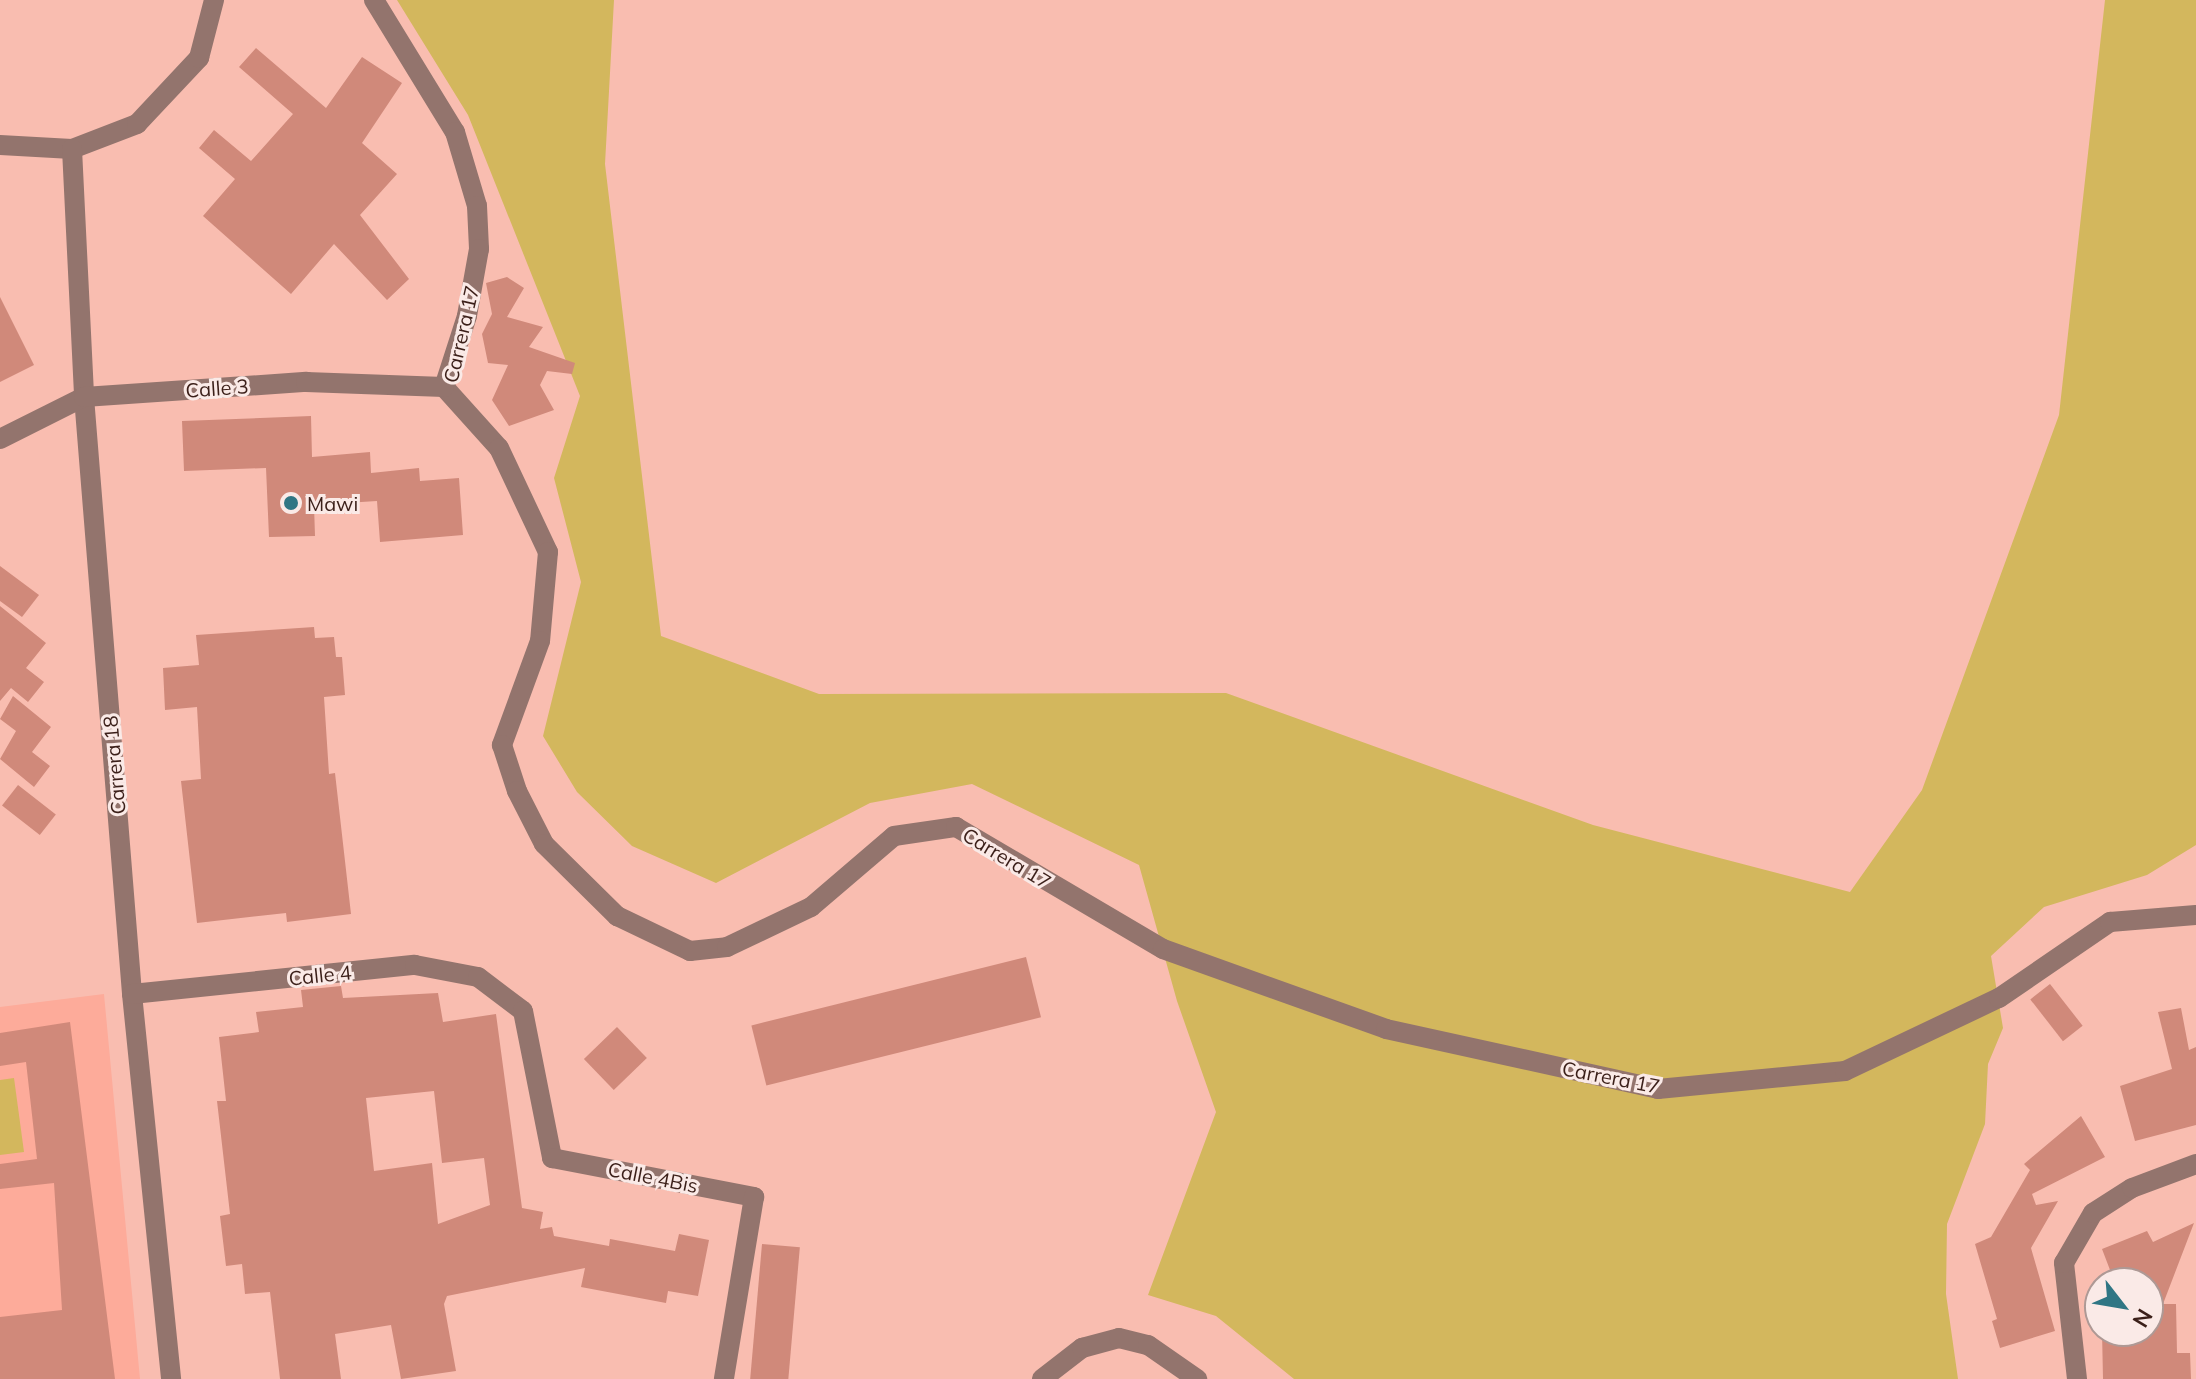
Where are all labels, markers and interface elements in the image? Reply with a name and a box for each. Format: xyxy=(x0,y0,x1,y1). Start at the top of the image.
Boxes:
street label: Carrera 17 xyxy=(438,283,484,385)
street label: Calle 3 xyxy=(185,374,249,402)
place label: Mawi xyxy=(307,491,358,515)
marker: Mawi xyxy=(282,494,300,512)
street label: Carrera 18 xyxy=(98,715,130,815)
street label: Carrera 17 xyxy=(958,822,1056,894)
street label: Calle 4 xyxy=(287,960,353,990)
street label: Carrera 17 xyxy=(1560,1056,1662,1098)
street label: Calle 4Bis xyxy=(606,1157,700,1197)
north arrow xyxy=(2084,1267,2164,1347)
text: N xyxy=(2127,1304,2159,1333)

